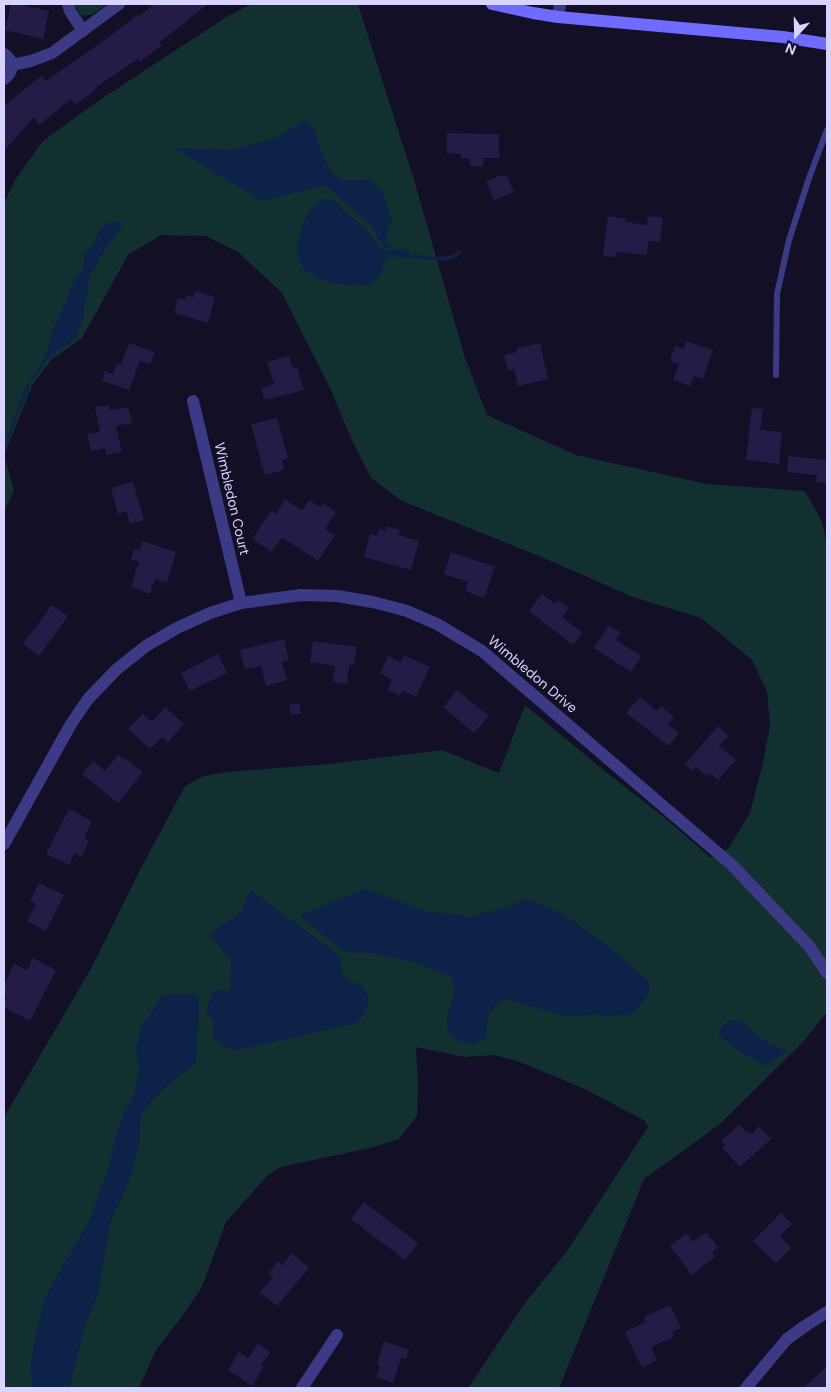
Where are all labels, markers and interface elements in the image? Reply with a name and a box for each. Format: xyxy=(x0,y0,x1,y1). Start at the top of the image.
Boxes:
north arrow xyxy=(771,10,821,60)
text: N xyxy=(783,39,799,59)
street label: Wimbledon Court xyxy=(210,441,252,557)
street label: Wimbledon Drive xyxy=(484,633,580,717)

